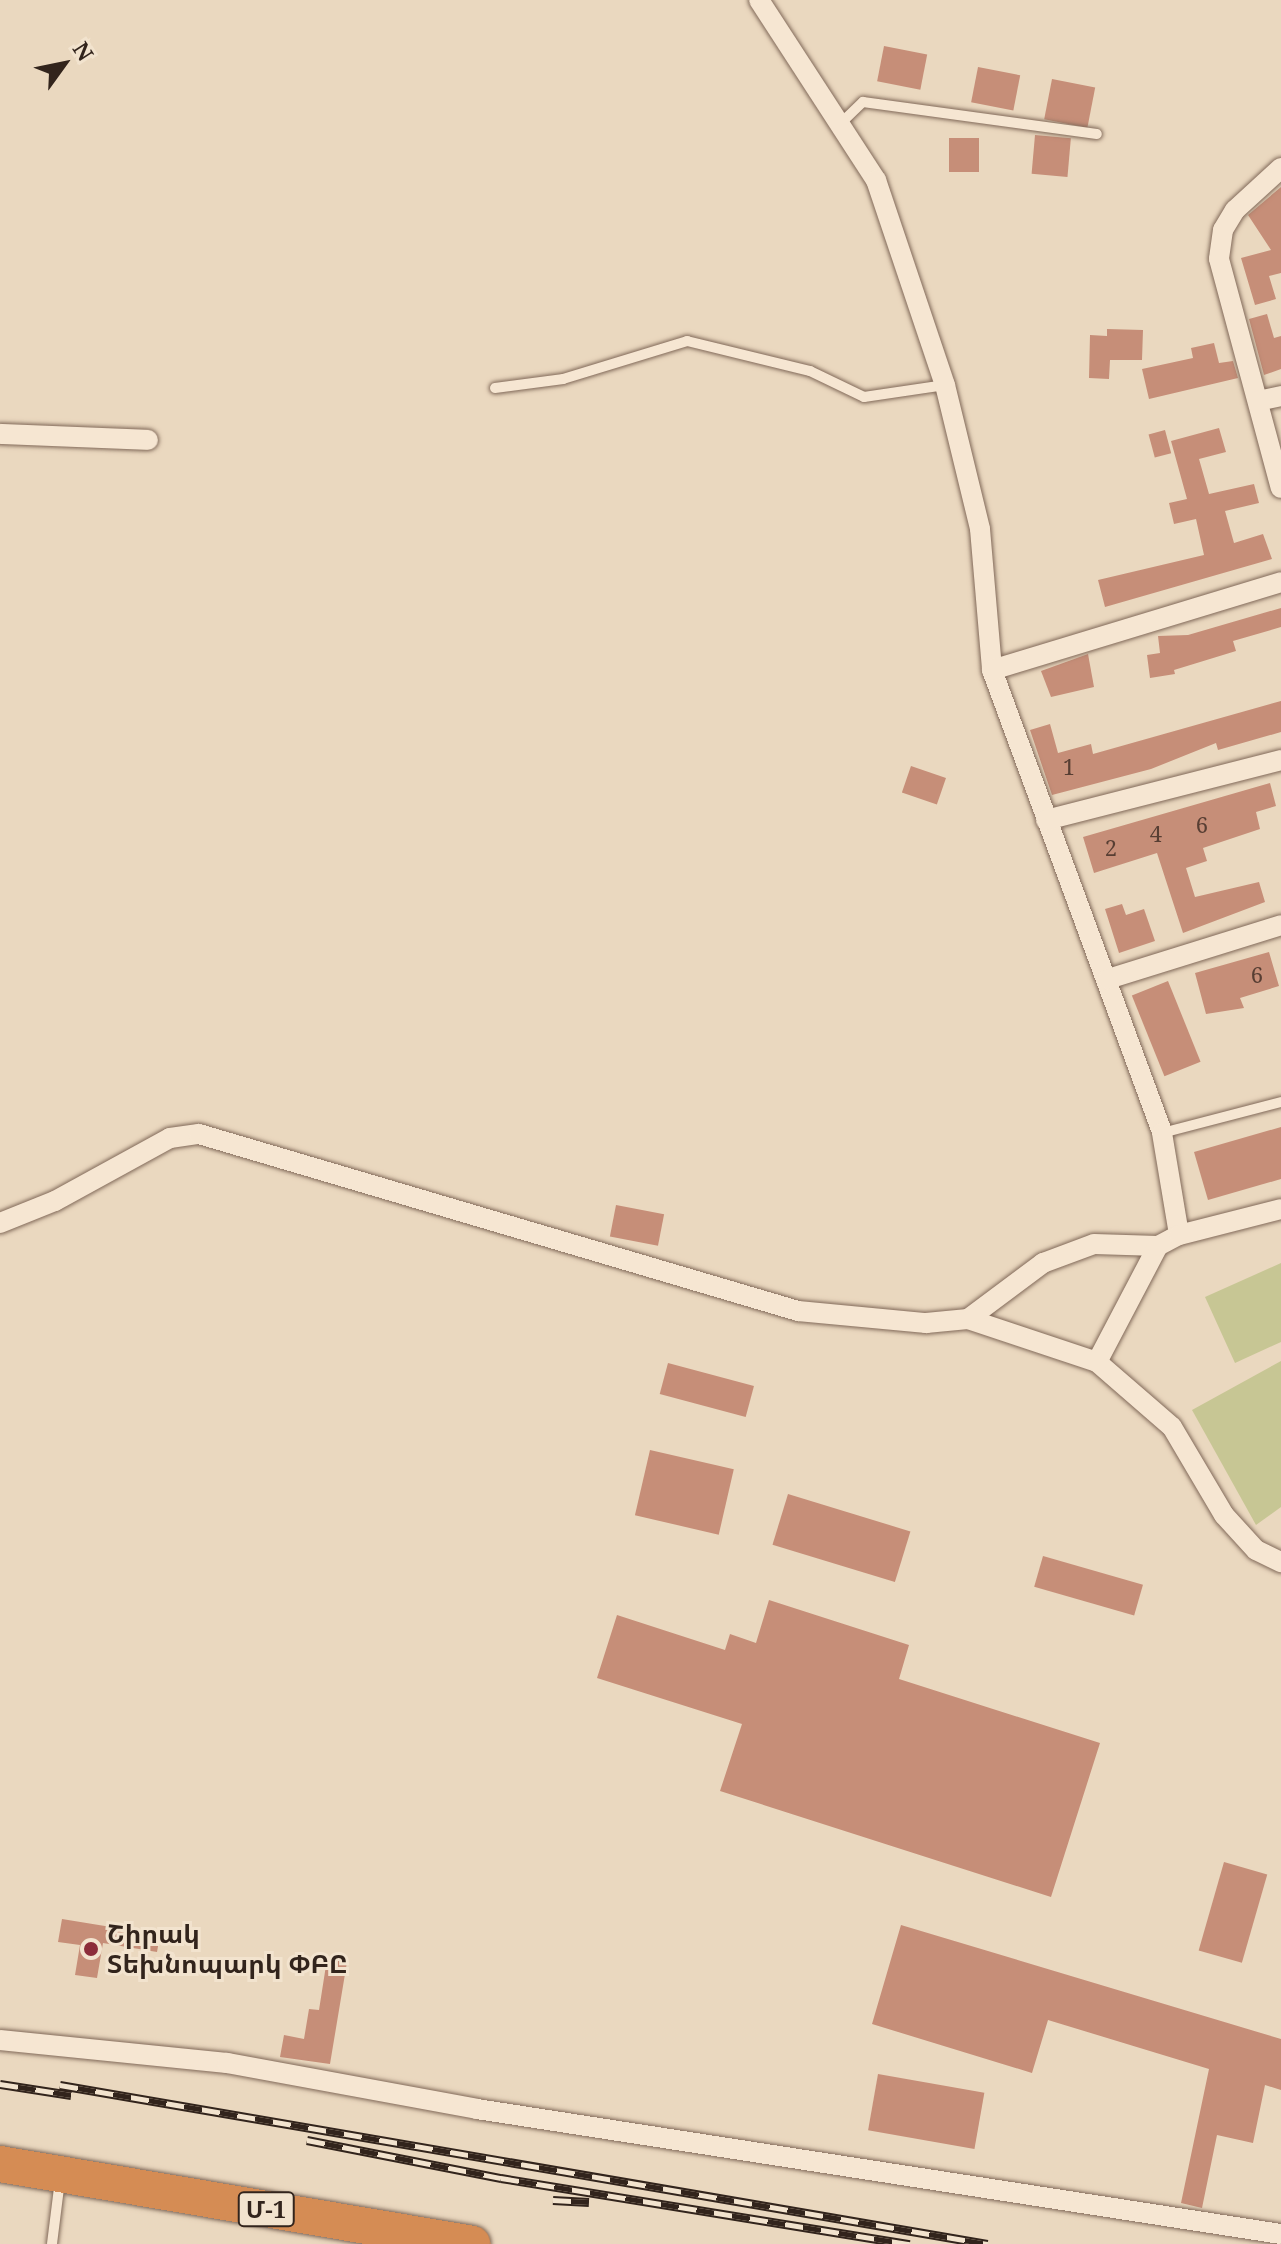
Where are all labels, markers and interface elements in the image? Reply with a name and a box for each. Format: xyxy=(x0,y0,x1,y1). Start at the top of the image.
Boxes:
north arrow xyxy=(24,24,104,104)
text: N xyxy=(67,35,101,66)
house number: 1 xyxy=(1063,754,1075,780)
house number: 6 xyxy=(1196,812,1208,838)
house number: 4 xyxy=(1150,821,1162,847)
house number: 2 xyxy=(1105,835,1117,861)
house number: 6 xyxy=(1251,962,1263,988)
place label: Շիրակ Տեխնոպարկ ՓԲԸ xyxy=(107,1918,348,1980)
marker: Շիրակ Տեխնոպարկ ՓԲԸ xyxy=(82,1940,100,1958)
road number: Մ-1 xyxy=(236,2189,296,2229)

